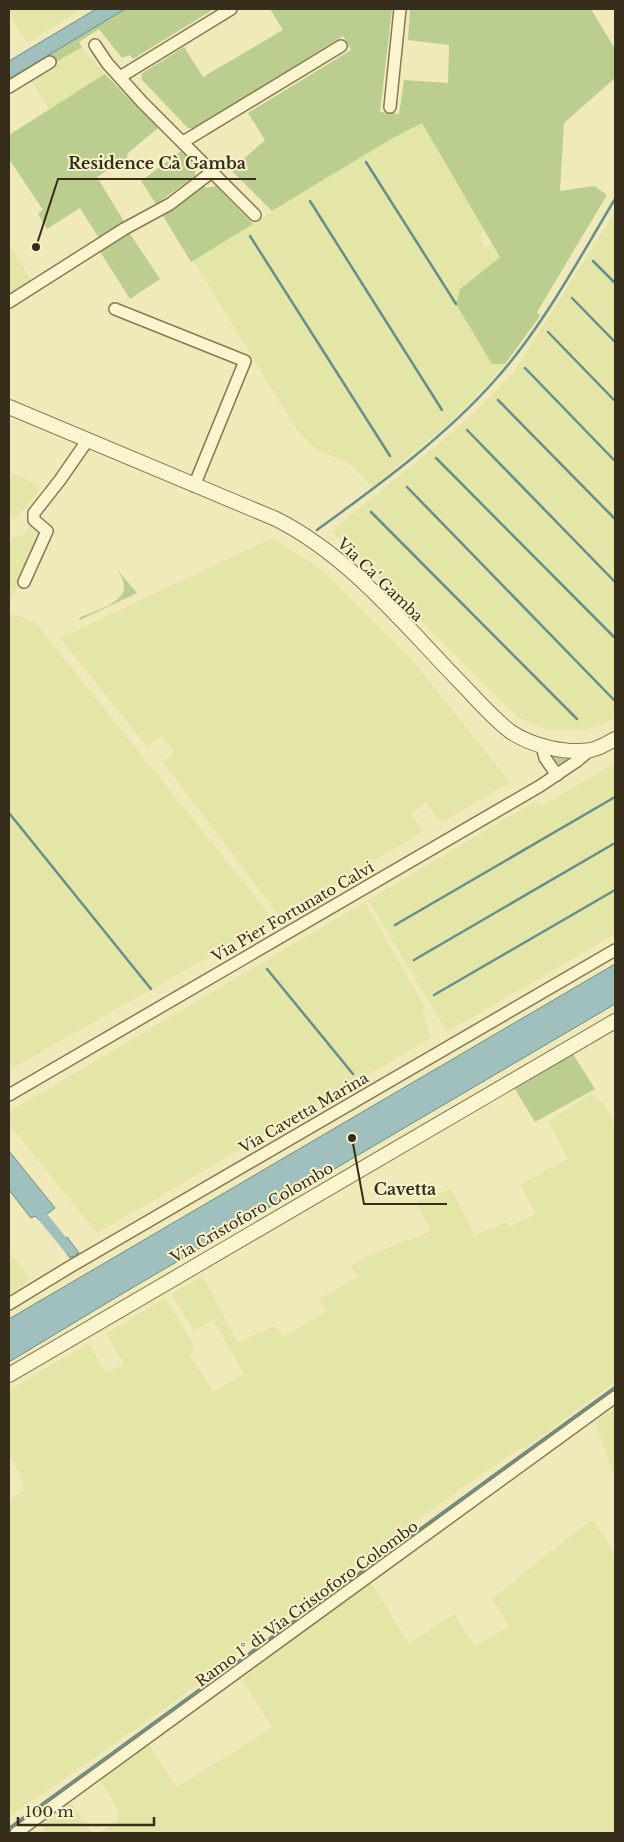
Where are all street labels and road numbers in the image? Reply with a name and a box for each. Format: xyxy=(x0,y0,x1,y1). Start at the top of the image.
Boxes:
street label: Via Ca' Gamba xyxy=(333,533,428,626)
street label: Via Pier Fortunato Calvi xyxy=(207,857,377,966)
street label: Via Cavetta Marina xyxy=(235,1067,372,1158)
street label: Via Cristoforo Colombo xyxy=(166,1158,337,1268)
street label: Ramo 1° di Via Cristoforo Colombo xyxy=(192,1516,422,1691)

